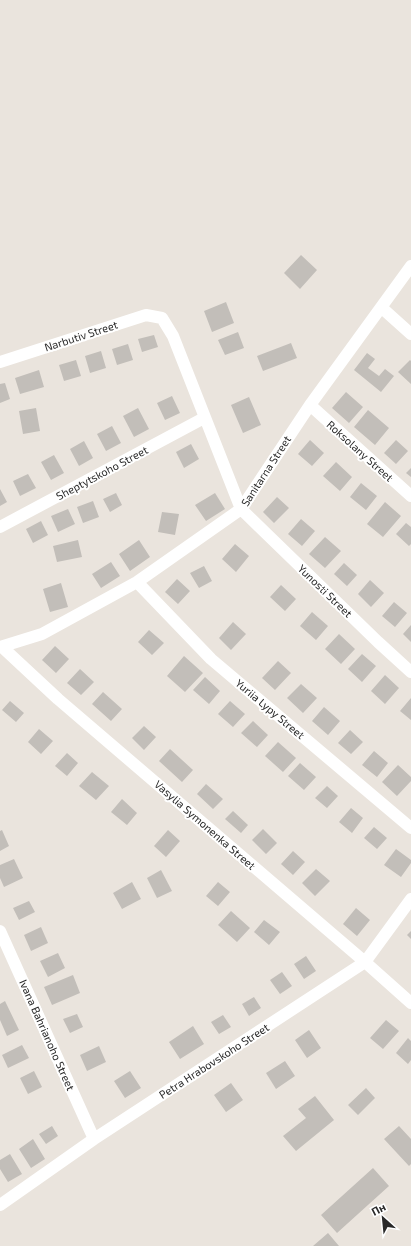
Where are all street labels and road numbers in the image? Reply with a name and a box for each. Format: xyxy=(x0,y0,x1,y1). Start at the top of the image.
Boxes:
street label: Narbutiv Street xyxy=(43,318,119,353)
street label: Roksolany Street xyxy=(325,417,396,484)
street label: Sanitarna Street xyxy=(238,433,293,508)
street label: Sheptytskoho Street xyxy=(54,443,150,502)
street label: Yunosti Street xyxy=(296,562,355,620)
street label: Yuriia Lypy Street xyxy=(233,676,307,741)
street label: Vasylia Symonenka Street xyxy=(152,777,258,872)
street label: Ivana Bahrianoho Street xyxy=(17,977,78,1092)
street label: Petra Hrabovskoho Street xyxy=(156,1020,271,1101)

